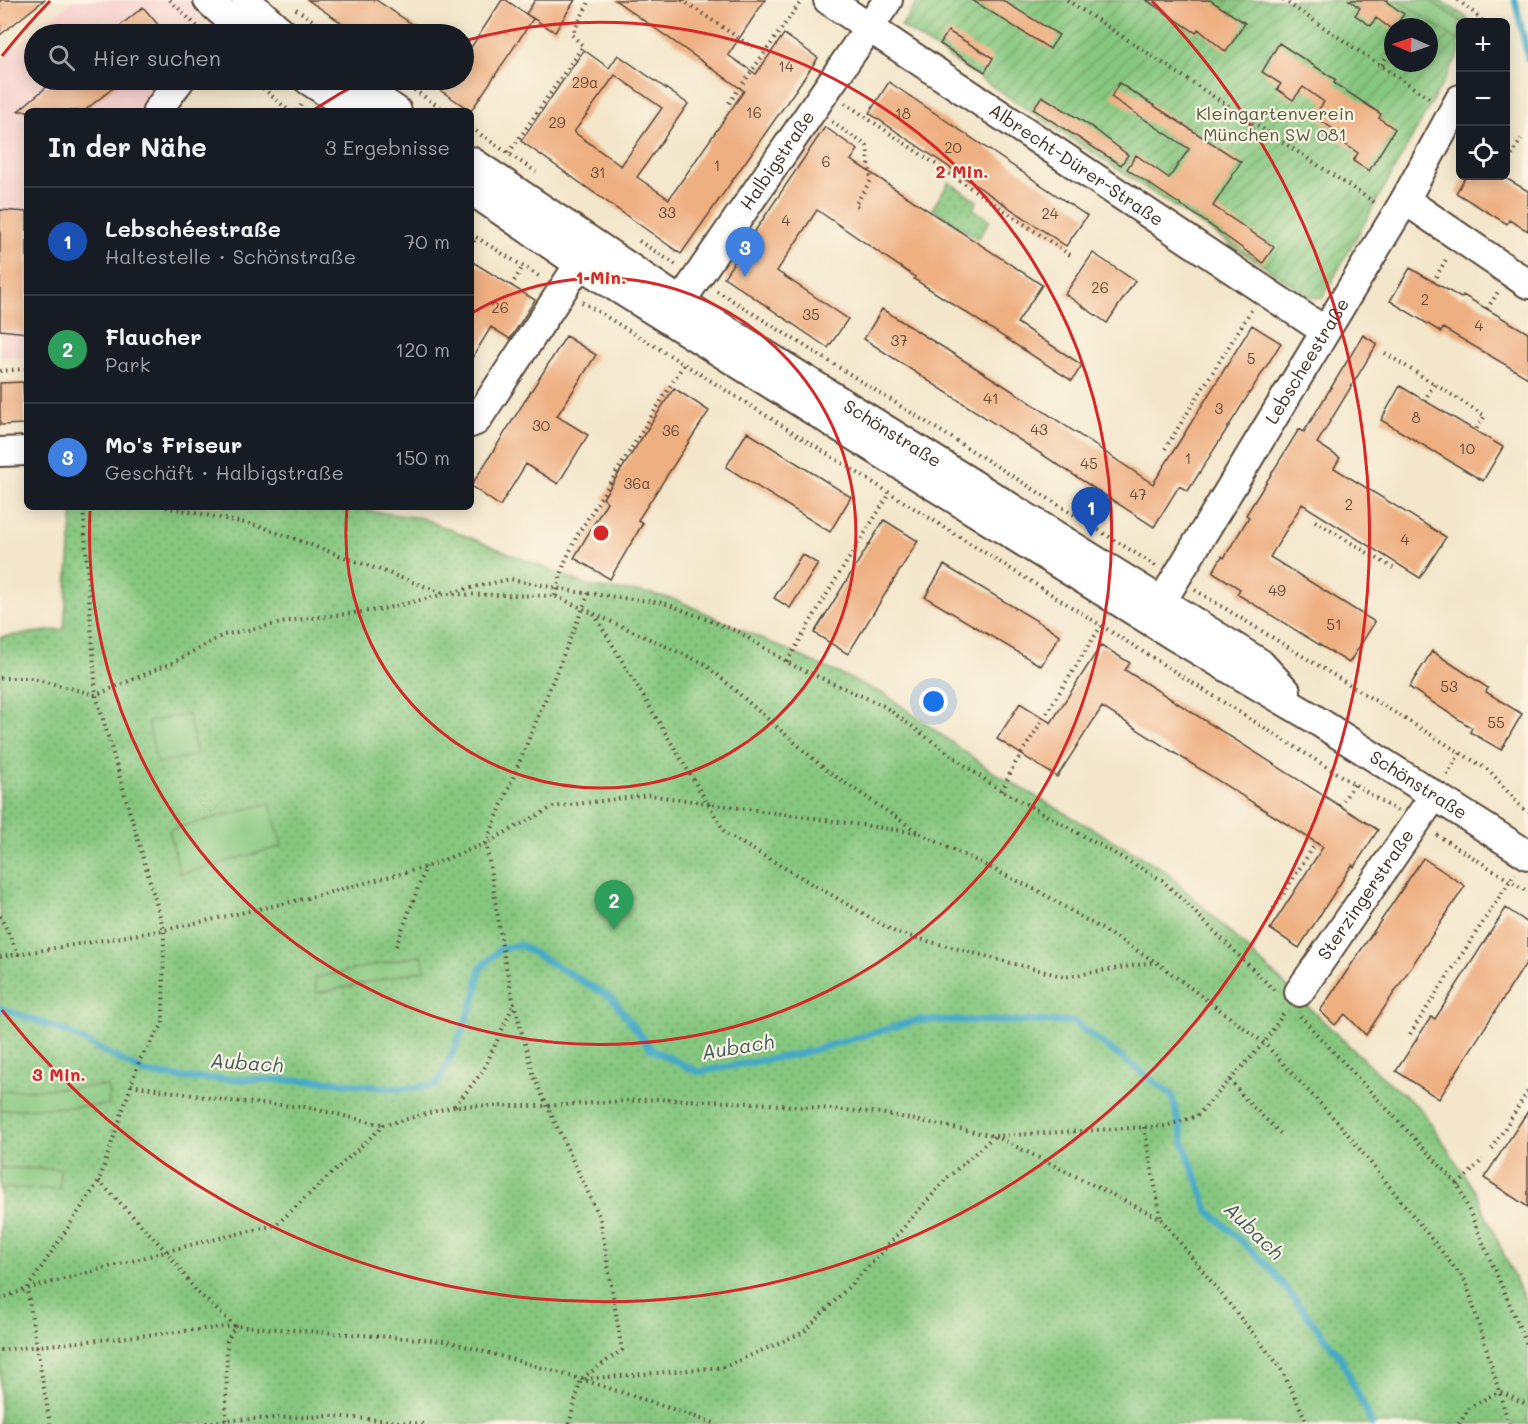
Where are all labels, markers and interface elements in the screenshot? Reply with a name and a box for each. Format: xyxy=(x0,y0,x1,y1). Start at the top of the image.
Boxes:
north arrow xyxy=(1384,18,1438,72)
map controls xyxy=(1456,18,1510,180)
button: + xyxy=(1456,18,1510,72)
search box xyxy=(24,24,474,90)
icon: search xyxy=(45,41,78,74)
text: Hier suchen xyxy=(93,43,221,72)
house number: 14 xyxy=(778,56,794,76)
house number: 29a xyxy=(572,72,598,92)
button: − xyxy=(1456,72,1510,126)
street label: Albrecht-Dürer-Straße xyxy=(985,98,1169,231)
park label: Kleingartenverein München SW 081 xyxy=(1196,101,1354,146)
house number: 16 xyxy=(746,102,762,122)
house number: 18 xyxy=(895,103,911,123)
street label: Halbigstraße xyxy=(734,105,819,214)
house number: 29 xyxy=(548,112,566,132)
button: locate xyxy=(1456,126,1510,180)
text: In der Nähe xyxy=(48,130,207,164)
text: 3 Ergebnisse xyxy=(325,134,450,160)
house number: 20 xyxy=(944,137,962,157)
house number: 6 xyxy=(821,151,831,171)
house number: 1 xyxy=(714,155,720,175)
text: 2 Min. xyxy=(935,159,989,183)
house number: 31 xyxy=(590,162,606,182)
house number: 33 xyxy=(658,202,676,222)
house number: 24 xyxy=(1041,203,1059,223)
house number: 4 xyxy=(782,210,791,230)
text: Lebschéestraße xyxy=(105,214,281,243)
text: 1 xyxy=(63,228,72,254)
text: 70 m xyxy=(404,228,450,254)
pin: 3 xyxy=(726,228,764,277)
text: Haltestelle · Schönstraße xyxy=(105,243,356,269)
text: 1 Min. xyxy=(576,265,626,289)
house number: 26 xyxy=(1091,277,1109,297)
house number: 2 xyxy=(1421,289,1429,309)
street label: Lebscheestraße xyxy=(1259,293,1354,428)
house number: 26 xyxy=(491,297,509,317)
house number: 35 xyxy=(802,304,820,324)
house number: 4 xyxy=(1475,315,1484,335)
text: Flaucher xyxy=(105,322,202,351)
house number: 37 xyxy=(890,330,908,350)
text: 2 xyxy=(62,336,73,362)
text: 120 m xyxy=(395,336,450,362)
house number: 5 xyxy=(1247,348,1255,368)
text: Park xyxy=(105,351,150,377)
house number: 41 xyxy=(983,388,999,408)
street label: Schönstraße xyxy=(839,393,946,472)
house number: 3 xyxy=(1215,398,1224,418)
house number: 8 xyxy=(1411,407,1421,427)
house number: 30 xyxy=(532,415,550,435)
house number: 43 xyxy=(1030,419,1048,439)
house number: 36 xyxy=(662,420,680,440)
text: Mo's Friseur xyxy=(105,430,242,459)
house number: 10 xyxy=(1459,438,1475,458)
text: 3 xyxy=(62,444,74,470)
text: 150 m xyxy=(395,444,450,470)
house number: 1 xyxy=(1185,448,1191,468)
house number: 45 xyxy=(1080,453,1098,473)
text: Geschäft · Halbigstraße xyxy=(105,459,344,485)
house number: 36a xyxy=(623,473,651,493)
house number: 47 xyxy=(1129,484,1147,504)
pin: 1 xyxy=(1072,488,1110,537)
house number: 2 xyxy=(1345,494,1353,514)
centre of rings xyxy=(591,523,611,543)
house number: 4 xyxy=(1401,529,1410,549)
house number: 49 xyxy=(1268,580,1286,600)
house number: 51 xyxy=(1326,614,1342,634)
house number: 53 xyxy=(1440,676,1458,696)
your location xyxy=(919,687,948,716)
house number: 55 xyxy=(1487,712,1505,732)
street label: Schönstraße xyxy=(1366,744,1472,824)
street label: Sterzingerstraße xyxy=(1312,824,1419,964)
pin: 2 xyxy=(594,880,634,930)
water label: Aubach xyxy=(700,1027,776,1065)
water label: Aubach xyxy=(210,1046,284,1078)
text: 3 Min. xyxy=(32,1062,86,1086)
water label: Aubach xyxy=(1219,1196,1290,1265)

